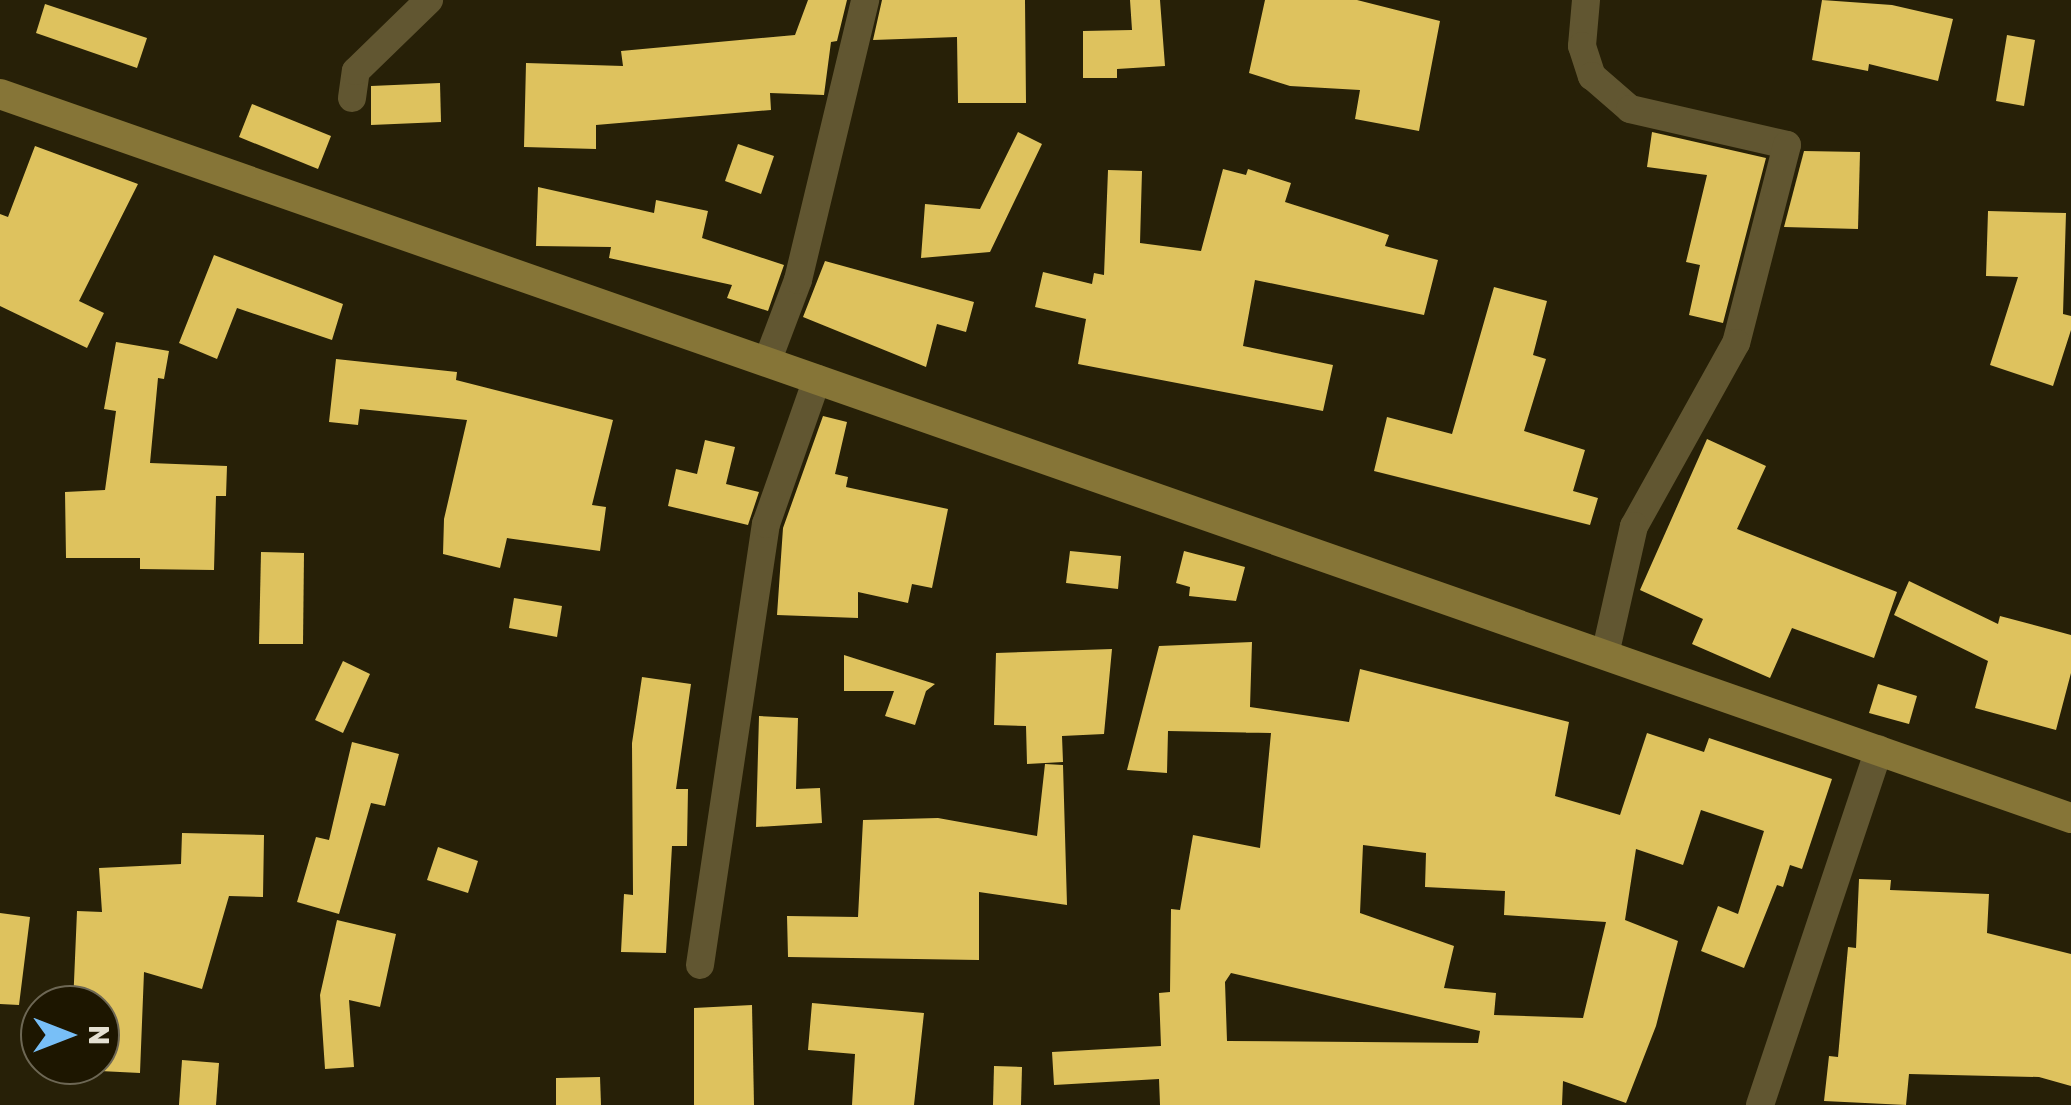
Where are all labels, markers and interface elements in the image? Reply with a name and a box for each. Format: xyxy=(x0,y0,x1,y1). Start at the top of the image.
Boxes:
north arrow xyxy=(20,985,120,1085)
text: N xyxy=(82,1025,115,1045)

